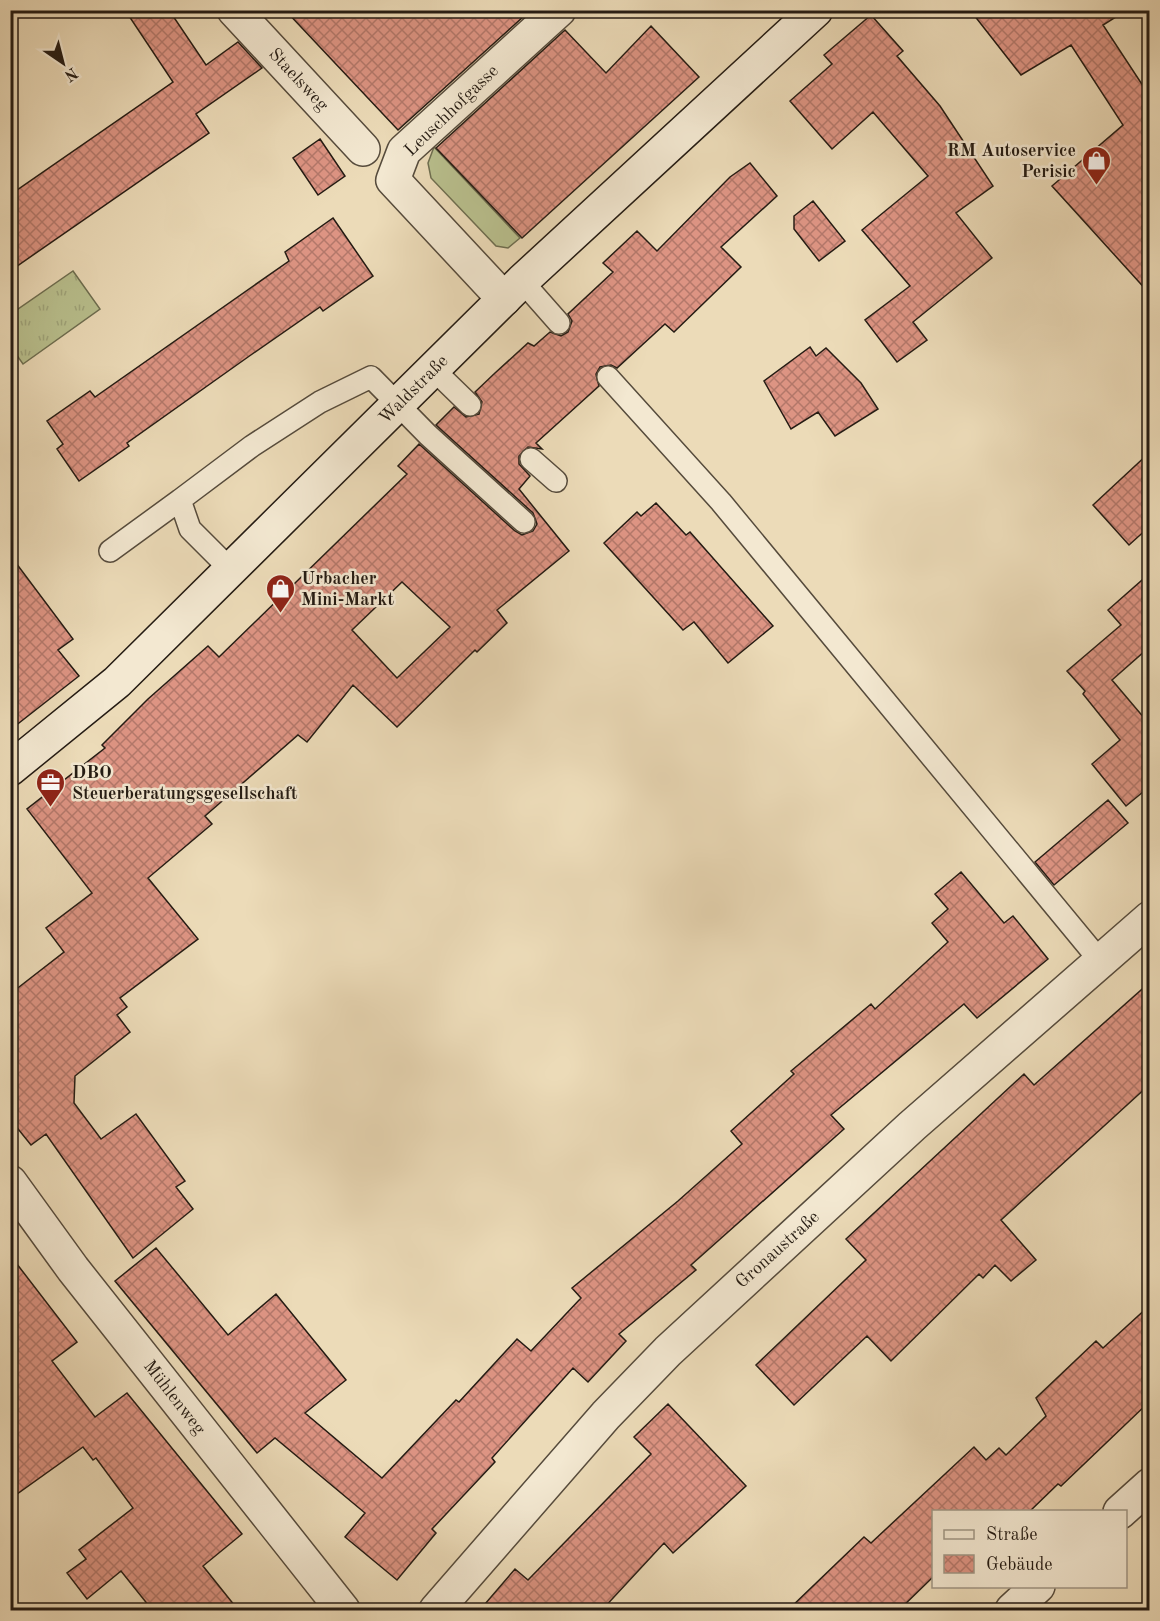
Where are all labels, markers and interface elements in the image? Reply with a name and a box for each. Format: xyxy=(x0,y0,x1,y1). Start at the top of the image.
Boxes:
north arrow xyxy=(33,33,93,93)
street label: Staelsweg xyxy=(265,45,332,115)
street label: Leuschhofgasse xyxy=(401,62,502,160)
text: N xyxy=(60,64,80,84)
place label: RM Autoservice Perisic xyxy=(947,142,1076,181)
shop icon: RM Autoservice Perisic xyxy=(1081,144,1113,186)
street label: Waldstraße xyxy=(376,352,452,428)
place label: Urbacher Mini-Markt xyxy=(301,570,394,609)
shop icon: Urbacher Mini-Markt xyxy=(264,572,296,614)
place label: DBO Steuerberatungsgesellschaft xyxy=(72,764,298,803)
office icon: DBO Steuerberatungsgesellschaft xyxy=(35,766,67,808)
street label: Gronaustraße xyxy=(732,1208,823,1292)
street label: Mühlenweg xyxy=(140,1357,209,1438)
legend xyxy=(932,1510,1127,1588)
text: Straße xyxy=(986,1526,1037,1544)
text: Gebäude xyxy=(986,1556,1053,1574)

